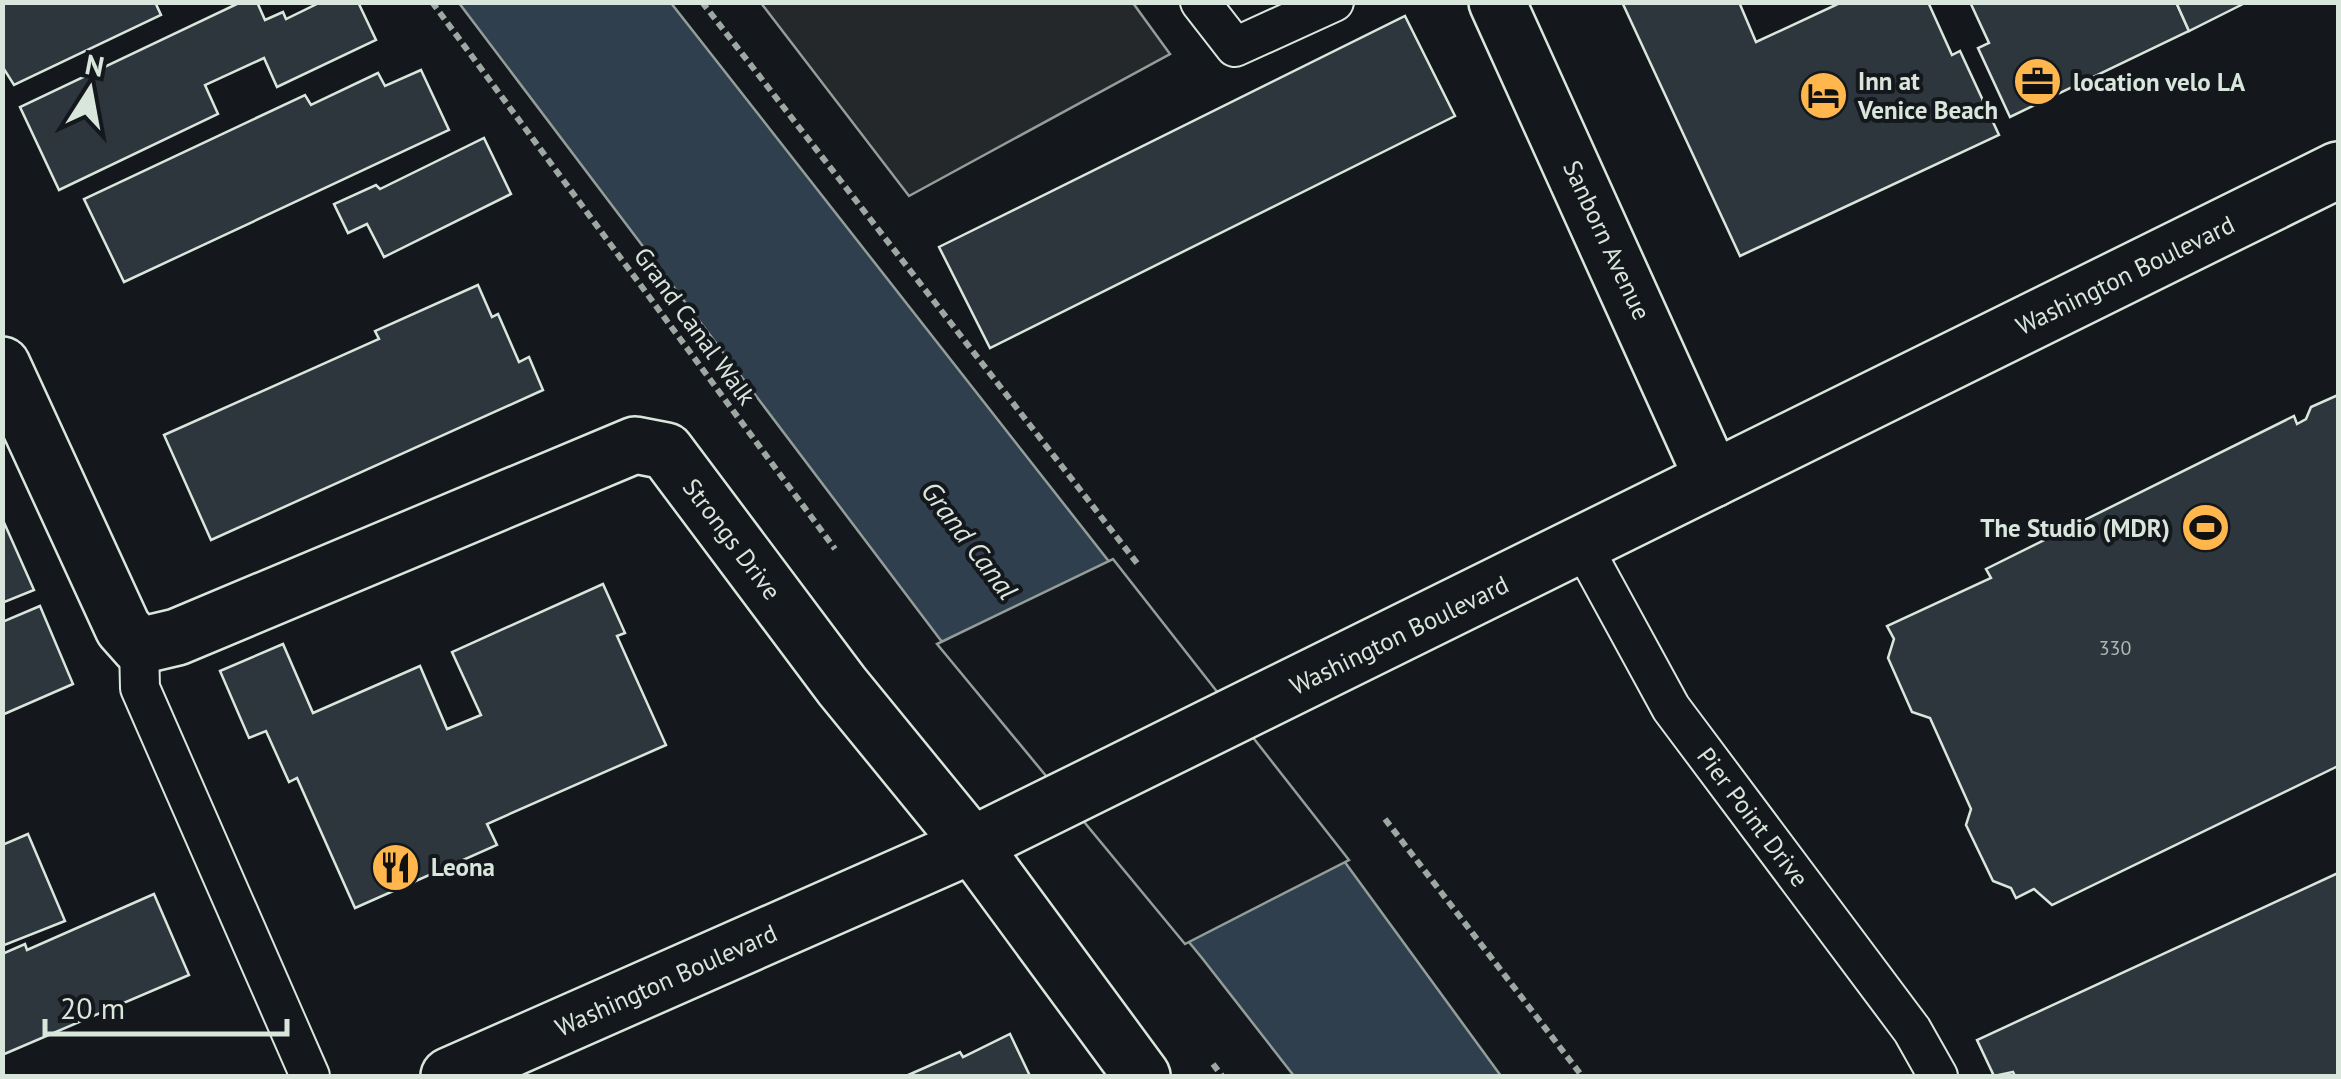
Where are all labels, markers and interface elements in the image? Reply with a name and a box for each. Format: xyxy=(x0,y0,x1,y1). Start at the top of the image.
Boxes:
north arrow xyxy=(40,40,140,140)
text: N xyxy=(82,45,107,85)
office icon: location velo LA xyxy=(2012,56,2064,108)
place label: Inn at Venice Beach xyxy=(1857,65,1998,126)
place label: location velo LA xyxy=(2073,66,2246,98)
hotel icon: Inn at Venice Beach xyxy=(1797,69,1849,121)
street label: Sanborn Avenue xyxy=(1556,155,1658,325)
street label: Washington Boulevard xyxy=(2010,208,2240,342)
street label: Grand Canal Walk xyxy=(627,241,763,411)
street label: Strongs Drive xyxy=(676,472,788,606)
water label: Grand Canal xyxy=(913,473,1027,607)
sports icon: The Studio (MDR) xyxy=(2179,502,2231,554)
place label: The Studio (MDR) xyxy=(1980,512,2170,544)
street label: Washington Boulevard xyxy=(1284,568,1514,702)
house number: 330 xyxy=(2099,635,2131,661)
street label: Pier Point Drive xyxy=(1690,741,1816,893)
restaurant icon: Leona xyxy=(370,841,422,893)
place label: Leona xyxy=(431,851,495,883)
street label: Washington Boulevard xyxy=(550,917,782,1043)
scale bar xyxy=(45,974,288,1036)
text: 20 m xyxy=(60,988,125,1027)

